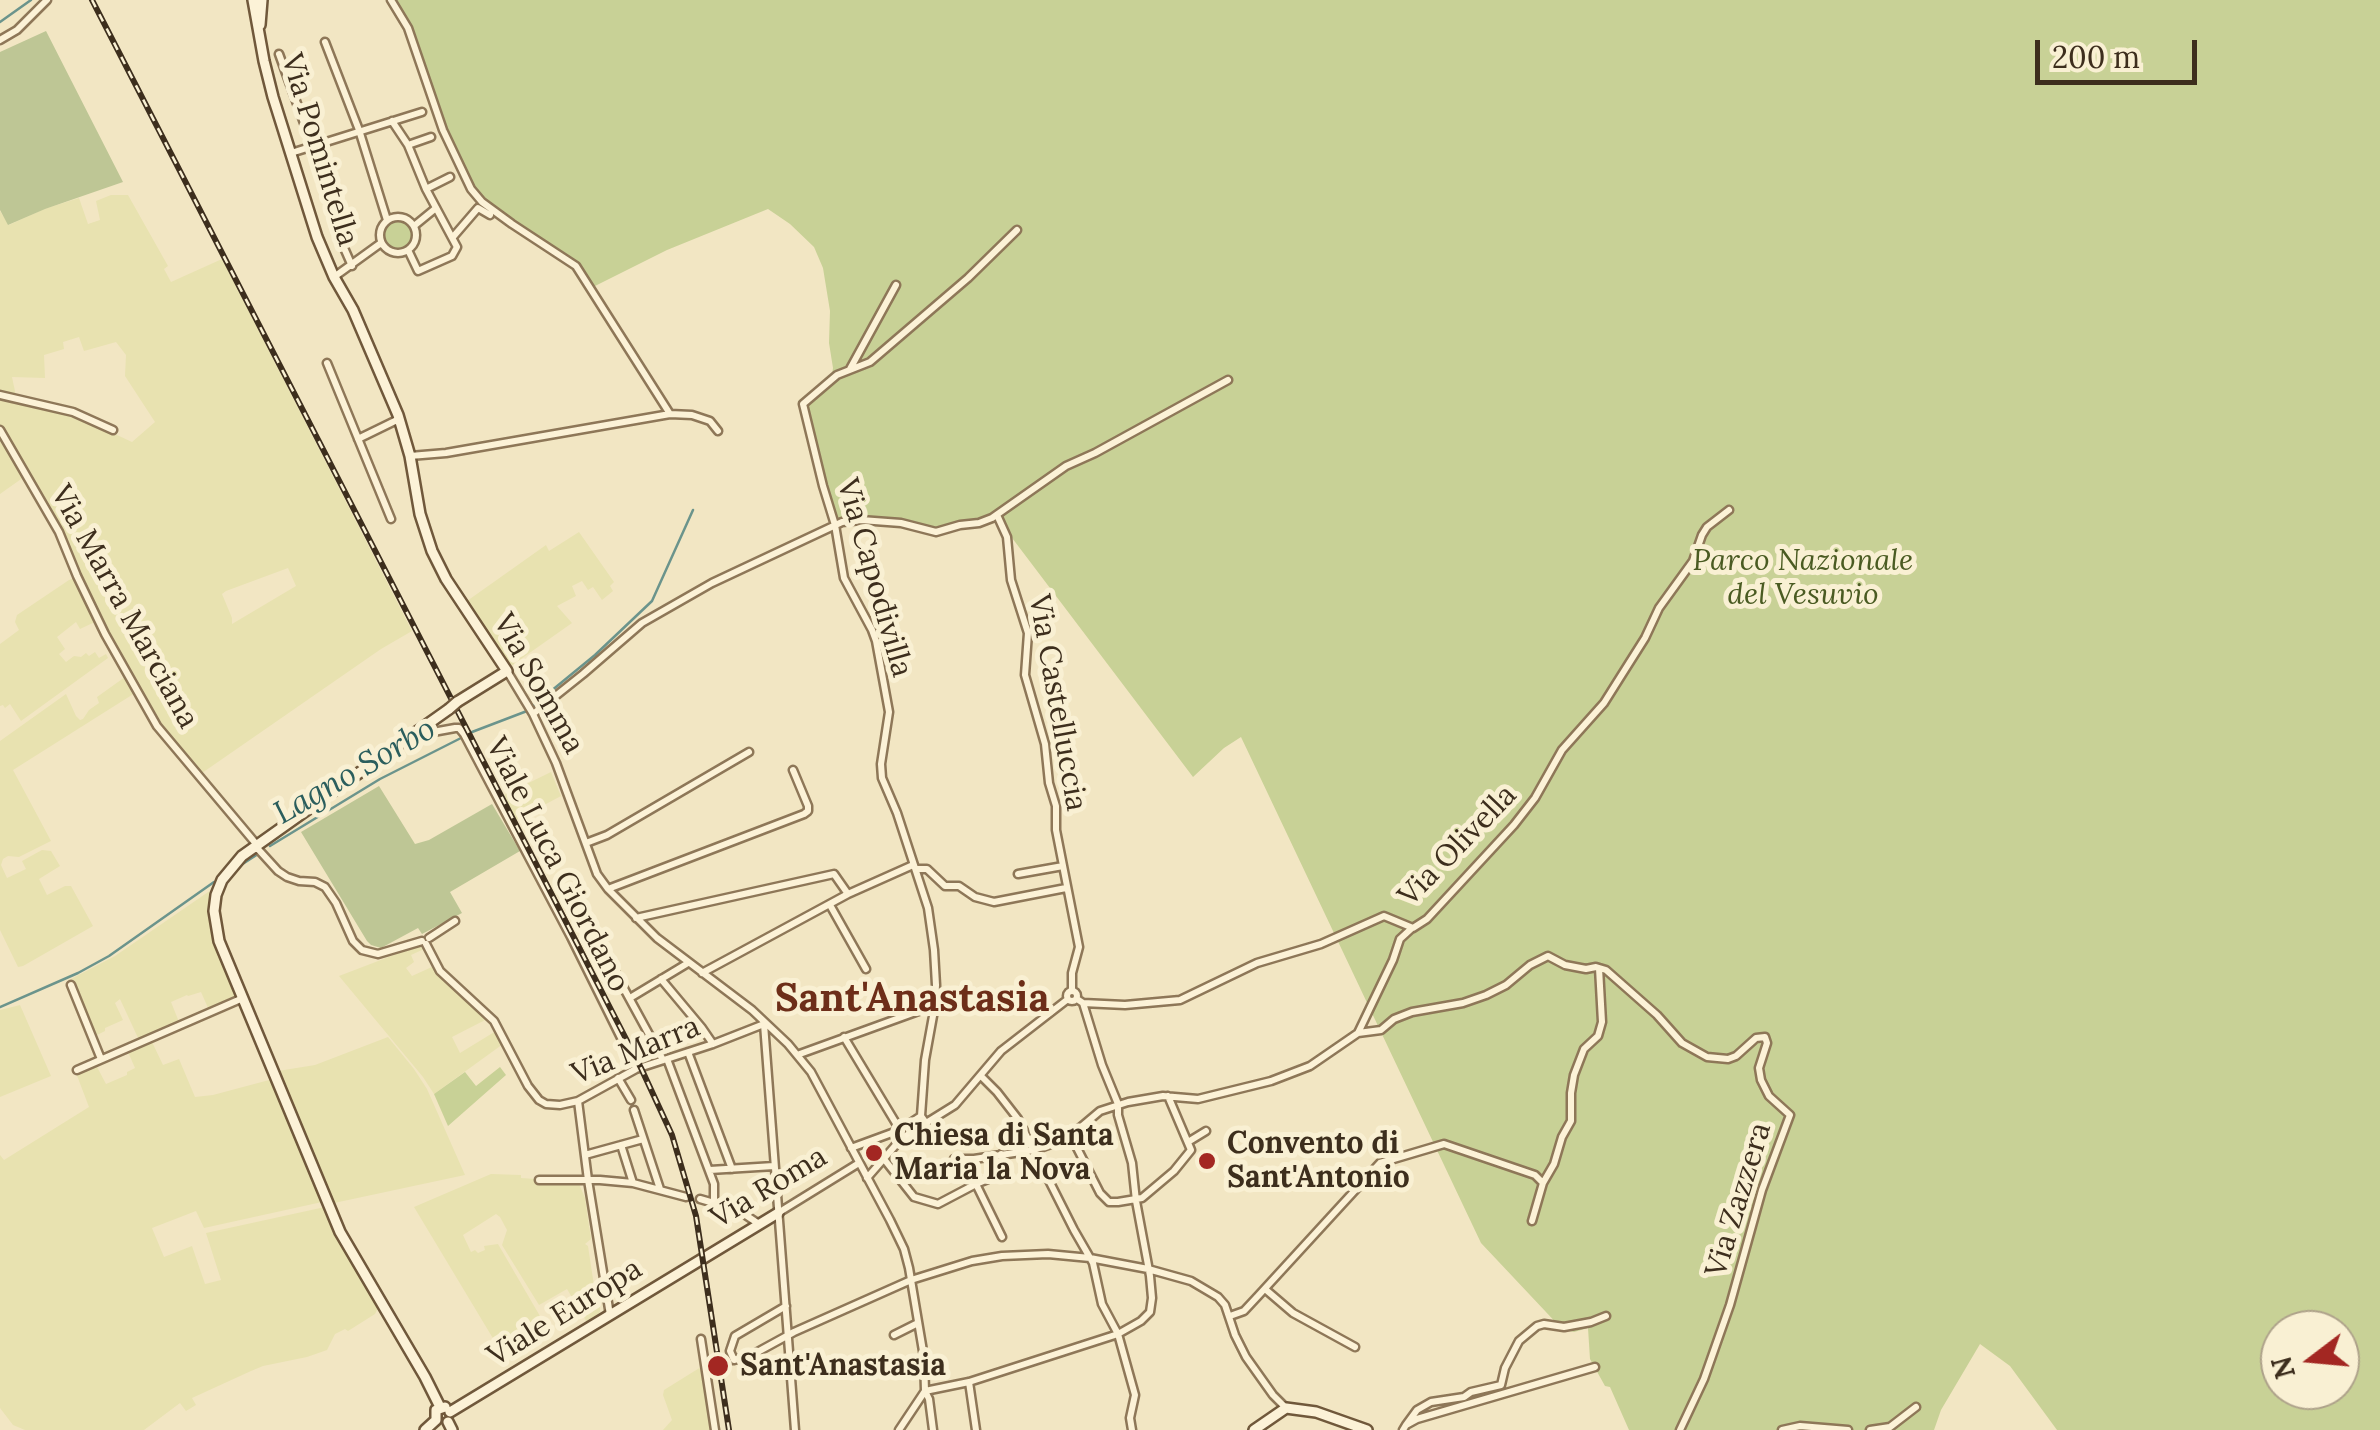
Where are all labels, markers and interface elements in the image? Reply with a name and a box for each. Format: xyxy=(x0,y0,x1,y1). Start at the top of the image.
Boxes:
scale bar xyxy=(2040,20,2202,82)
text: 200 m xyxy=(2052,38,2140,76)
street label: Via Pomintella xyxy=(273,49,365,251)
street label: Via Capodivilla xyxy=(828,475,920,681)
street label: Via Marra Marciana xyxy=(42,479,206,735)
park label: Parco Nazionale del Vesuvio xyxy=(1693,543,1913,614)
street label: Via Castelluccia xyxy=(1020,592,1094,814)
street label: Via Somma xyxy=(485,608,591,760)
water label: Lagno Sorbo xyxy=(268,710,442,834)
street label: Viale Luca Giordano xyxy=(477,732,637,998)
street label: Via Olivella xyxy=(1391,778,1525,914)
district label: Sant'Anastasia xyxy=(775,976,1049,1024)
street label: Via Marra xyxy=(567,1009,705,1093)
place label: Chiesa di Santa Maria la Nova xyxy=(894,1118,1114,1188)
street label: Via Zazzera xyxy=(1698,1118,1780,1282)
place label: Convento di Sant'Antonio xyxy=(1227,1126,1410,1196)
street label: Via Roma xyxy=(704,1139,834,1237)
marker: Chiesa di Santa Maria la Nova xyxy=(863,1142,885,1164)
marker: Convento di Sant'Antonio xyxy=(1196,1150,1218,1172)
street label: Viale Europa xyxy=(481,1251,649,1375)
north arrow xyxy=(2260,1310,2360,1410)
place label: Sant'Anastasia xyxy=(740,1348,946,1384)
text: N xyxy=(2263,1352,2303,1383)
marker: Sant'Anastasia xyxy=(705,1353,731,1379)

